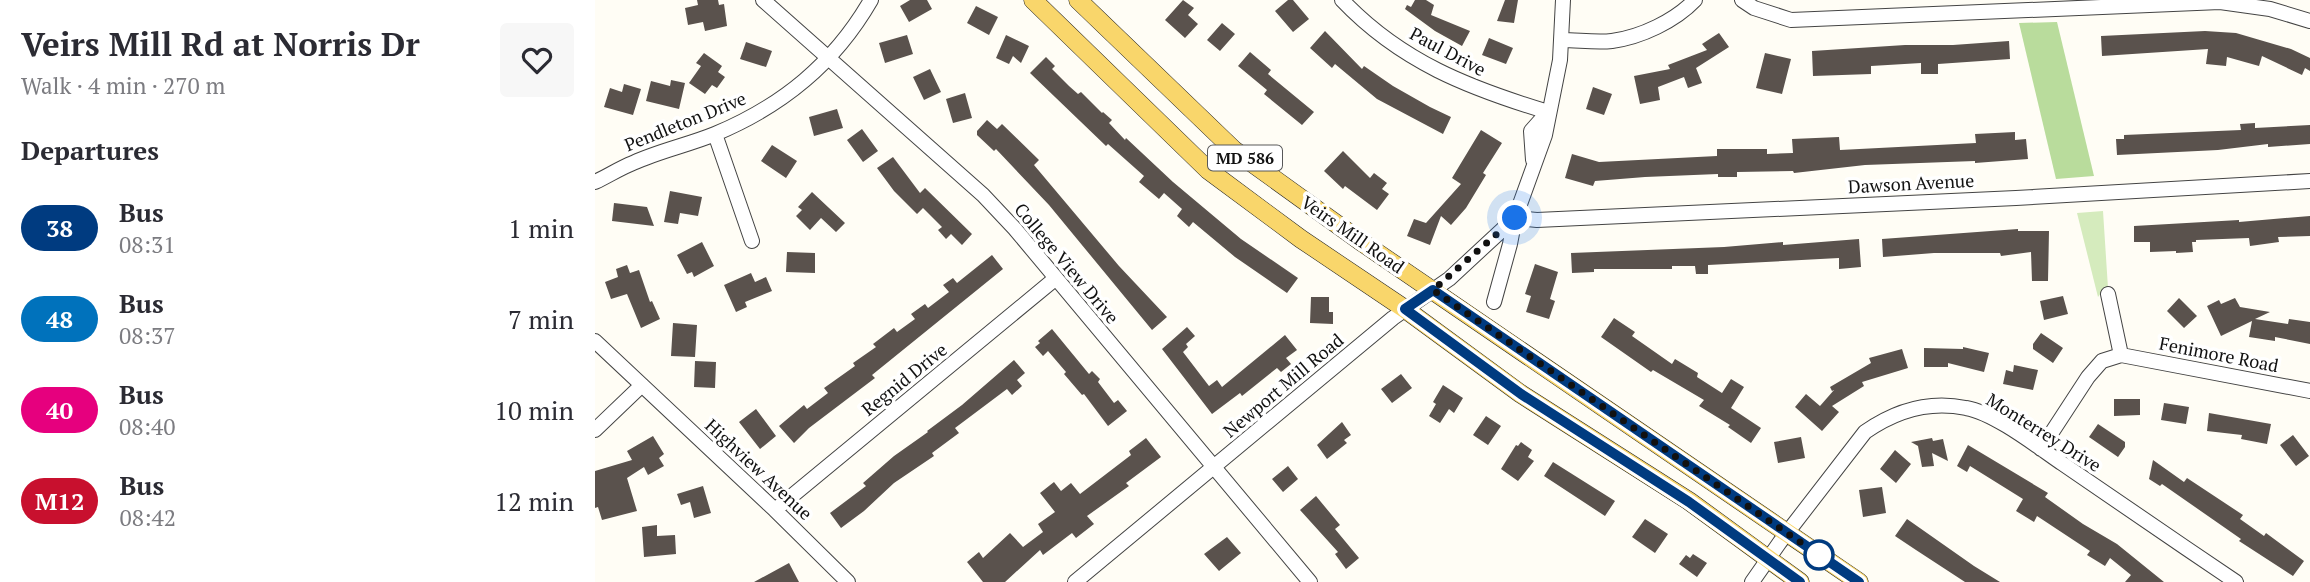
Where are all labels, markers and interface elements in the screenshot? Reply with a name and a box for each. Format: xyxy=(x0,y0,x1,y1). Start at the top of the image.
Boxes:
street label: Paul Drive xyxy=(1406,21,1490,81)
text: Veirs Mill Rd at Norris Dr xyxy=(21,22,420,65)
button: heart xyxy=(500,23,574,97)
text: Walk · 4 min · 270 m xyxy=(21,70,225,101)
street label: Pendleton Drive xyxy=(621,86,749,156)
text: Departures xyxy=(21,133,159,167)
road number: MD 586 xyxy=(1208,146,1282,170)
street label: Dawson Avenue xyxy=(1847,168,1975,198)
street label: Veirs Mill Road xyxy=(1297,190,1409,278)
text: Bus xyxy=(119,195,164,229)
street label: College View Drive xyxy=(1009,198,1125,328)
your location xyxy=(1497,200,1532,235)
text: 1 min xyxy=(508,211,574,245)
text: 38 xyxy=(46,212,73,244)
text: 08:31 xyxy=(119,229,176,260)
text: Bus xyxy=(119,286,164,320)
text: 7 min xyxy=(508,302,574,336)
text: 48 xyxy=(46,303,73,335)
text: 08:37 xyxy=(119,320,176,351)
street label: Newport Mill Road xyxy=(1218,328,1348,442)
street label: Fenimore Road xyxy=(2157,331,2281,377)
street label: Regnid Drive xyxy=(856,337,952,421)
text: Bus xyxy=(119,377,164,411)
street label: Monterrey Drive xyxy=(1982,387,2106,477)
text: 10 min xyxy=(494,393,574,427)
text: 40 xyxy=(46,394,73,426)
text: 08:40 xyxy=(119,411,176,442)
street label: Highview Avenue xyxy=(700,413,818,525)
text: Bus xyxy=(119,468,164,502)
text: 12 min xyxy=(494,484,574,518)
text: M12 xyxy=(35,485,84,517)
text: 08:42 xyxy=(119,502,176,533)
unlabelled marker xyxy=(1804,540,1834,570)

